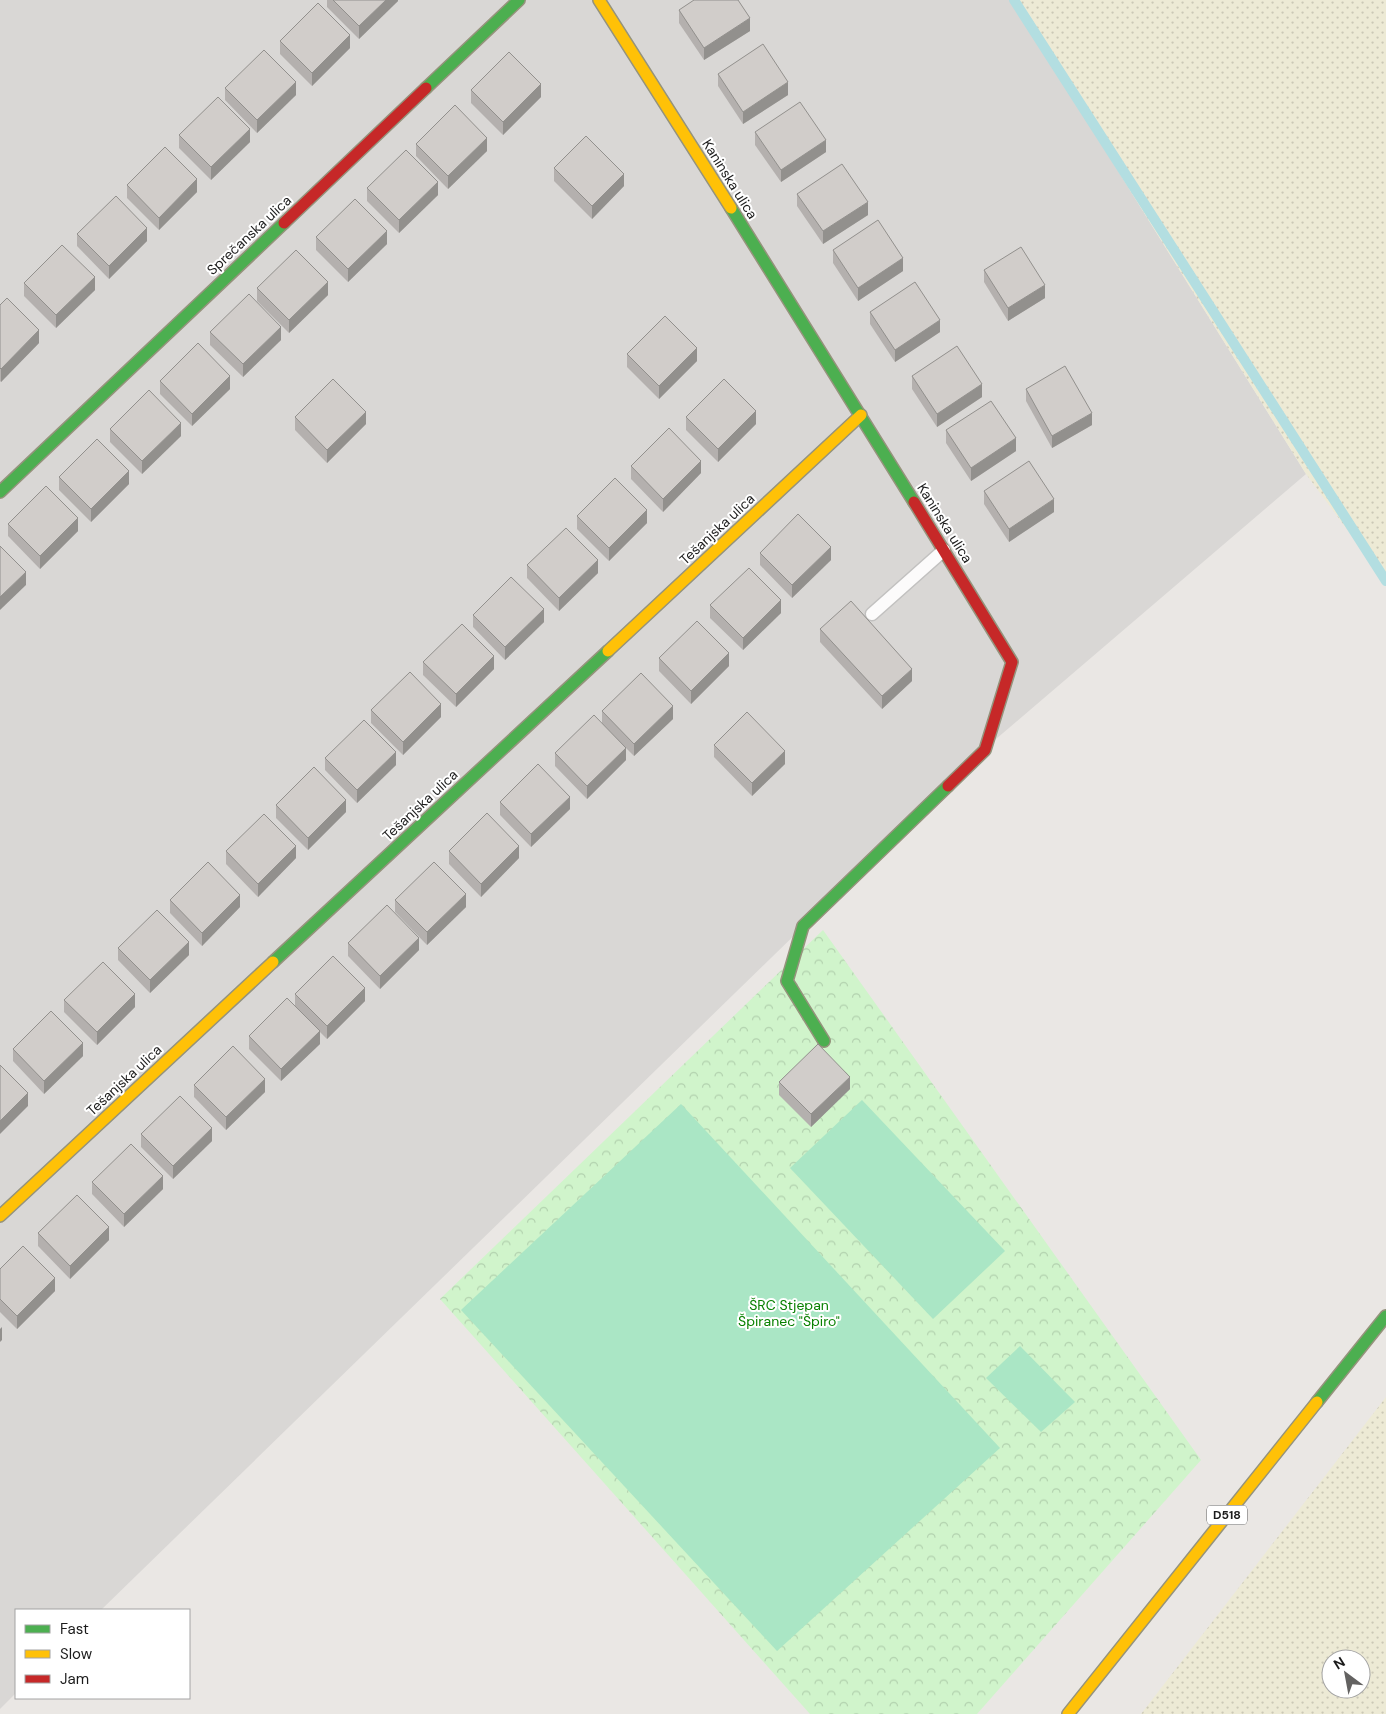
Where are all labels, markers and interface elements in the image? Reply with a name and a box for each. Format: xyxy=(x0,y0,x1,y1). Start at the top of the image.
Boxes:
street label: Kaninska ulica xyxy=(698,136,762,222)
street label: Sprečanska ulica xyxy=(203,191,295,279)
street label: Kaninska ulica xyxy=(913,480,977,566)
street label: Tešanjska ulica xyxy=(676,490,758,568)
street label: Tešanjska ulica xyxy=(379,766,461,844)
street label: Tešanjska ulica xyxy=(83,1041,165,1119)
park label: ŠRC Stjepan Špiranec "Špiro" xyxy=(738,1296,840,1330)
road number: D518 xyxy=(1207,1506,1247,1524)
legend xyxy=(15,1609,190,1699)
text: Fast xyxy=(60,1619,89,1639)
text: Slow xyxy=(60,1644,93,1664)
north arrow xyxy=(1321,1649,1371,1699)
text: N xyxy=(1330,1653,1348,1673)
text: Jam xyxy=(60,1669,89,1689)

